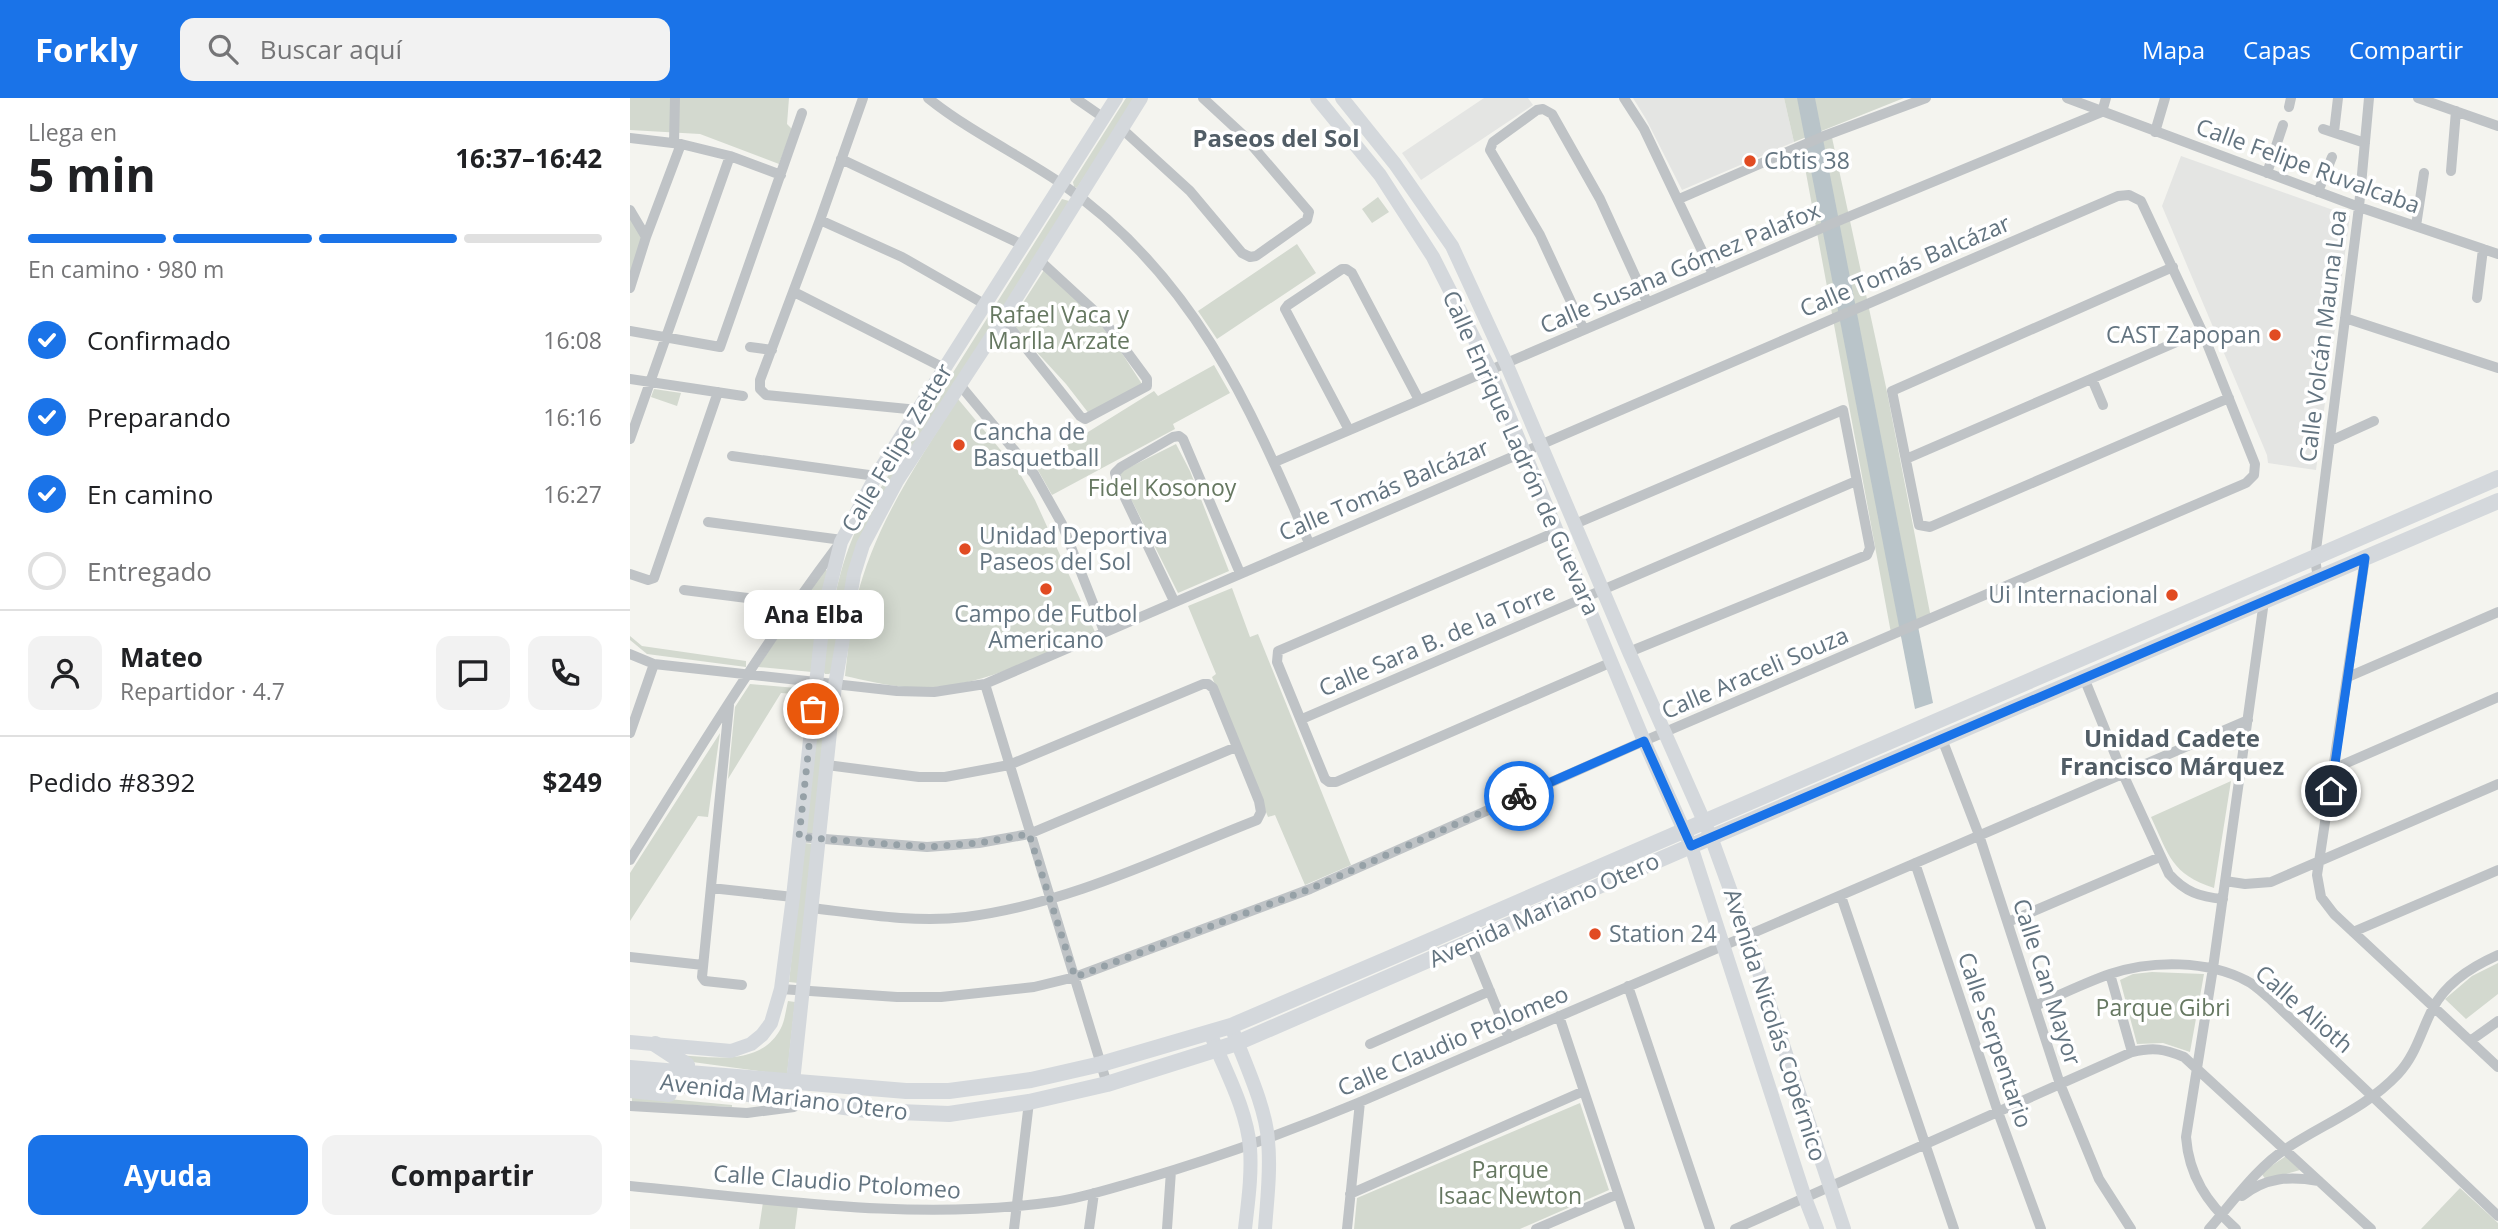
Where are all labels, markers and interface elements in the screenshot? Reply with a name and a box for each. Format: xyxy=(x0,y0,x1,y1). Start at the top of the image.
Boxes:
search box xyxy=(180,18,670,81)
text: Forkly xyxy=(35,27,138,72)
icon: search xyxy=(204,30,242,68)
text: Buscar aquí xyxy=(260,31,402,67)
text: Mapa xyxy=(2142,33,2205,66)
text: Capas xyxy=(2243,33,2311,66)
text: Compartir xyxy=(2349,33,2463,66)
street label: Calle Felipe Ruvalcaba xyxy=(2192,110,2425,220)
text: Llega en xyxy=(28,116,117,148)
district label: Paseos del Sol xyxy=(1192,121,1360,154)
text: 16:37–16:42 xyxy=(455,140,602,176)
text: 5 min xyxy=(28,143,156,205)
place label: Cbtis 38 xyxy=(1764,144,1850,176)
marker: Cbtis 38 xyxy=(1742,153,1758,169)
street label: Calle Susana Gómez Palafox xyxy=(1535,193,1825,341)
street label: Calle Tomás Balcázar xyxy=(1795,206,2015,324)
street label: Calle Volcán Mauna Loa xyxy=(2291,208,2353,464)
text: En camino · 980 m xyxy=(28,253,224,285)
street label: Calle Enrique Ladrón de Guevara xyxy=(1436,285,1608,620)
park label: Rafael Vaca y Marlla Arzate xyxy=(988,298,1130,356)
place label: CAST Zapopan xyxy=(2106,318,2261,350)
icon: check xyxy=(28,321,66,359)
text: Confirmado xyxy=(87,322,231,358)
text: 16:08 xyxy=(543,324,602,356)
marker: CAST Zapopan xyxy=(2267,327,2283,343)
street label: Calle Felipe Zetter xyxy=(833,356,960,538)
icon: check xyxy=(28,398,66,436)
text: Preparando xyxy=(87,399,231,435)
text: 16:16 xyxy=(543,401,602,433)
place label: Cancha de Basquetball xyxy=(973,415,1099,473)
street label: Calle Tomás Balcázar xyxy=(1274,430,1494,548)
marker: Cancha de Basquetball xyxy=(951,437,967,453)
park label: Fidel Kosonoy xyxy=(1088,471,1237,503)
icon: check xyxy=(28,475,66,513)
text: En camino xyxy=(87,476,213,512)
text: 16:27 xyxy=(543,478,602,510)
place label: Unidad Deportiva Paseos del Sol xyxy=(979,519,1168,577)
marker: Unidad Deportiva Paseos del Sol xyxy=(957,541,973,557)
text: Entregado xyxy=(87,553,212,589)
street label: Calle Sara B. de la Torre xyxy=(1313,575,1560,703)
place label: Ui Internacional xyxy=(1988,578,2158,610)
marker: Campo de Futbol Americano xyxy=(1038,581,1054,597)
marker: Ui Internacional xyxy=(2164,587,2180,603)
callout: Ana Elba xyxy=(743,590,883,639)
place label: Campo de Futbol Americano xyxy=(954,597,1138,655)
text: Ana Elba xyxy=(764,598,864,630)
street label: Calle Araceli Souza xyxy=(1656,618,1853,726)
button: person xyxy=(28,636,102,710)
button: chat xyxy=(436,636,510,710)
button: phone xyxy=(528,636,602,710)
text: Mateo xyxy=(120,639,203,675)
text: Repartidor · 4.7 xyxy=(120,675,285,707)
pin xyxy=(783,679,843,739)
icon: bag xyxy=(794,690,832,728)
district label: Unidad Cadete Francisco Márquez xyxy=(2060,721,2284,782)
courier xyxy=(1484,761,1554,831)
pin xyxy=(2301,761,2361,821)
text: Pedido #8392 xyxy=(28,764,195,800)
text: $249 xyxy=(543,764,602,800)
icon: home xyxy=(2312,772,2350,810)
icon: bike xyxy=(1500,777,1538,815)
street label: Avenida Mariano Otero xyxy=(1423,844,1664,974)
street label: Avenida Nicolás Copérnico xyxy=(1717,884,1835,1165)
street label: Calle Can Mayor xyxy=(2006,894,2090,1070)
place label: Station 24 xyxy=(1609,917,1717,949)
marker: Station 24 xyxy=(1587,926,1603,942)
street label: Calle Serpentario xyxy=(1951,948,2041,1132)
street label: Calle Alioth xyxy=(2249,957,2360,1060)
street label: Calle Claudio Ptolomeo xyxy=(1332,977,1573,1103)
park label: Parque Gibri xyxy=(2096,991,2230,1023)
street label: Avenida Mariano Otero xyxy=(658,1065,910,1127)
button: Ayuda xyxy=(28,1135,308,1215)
button: Compartir xyxy=(322,1135,602,1215)
park label: Parque Isaac Newton xyxy=(1438,1153,1582,1211)
street label: Calle Claudio Ptolomeo xyxy=(712,1156,962,1206)

